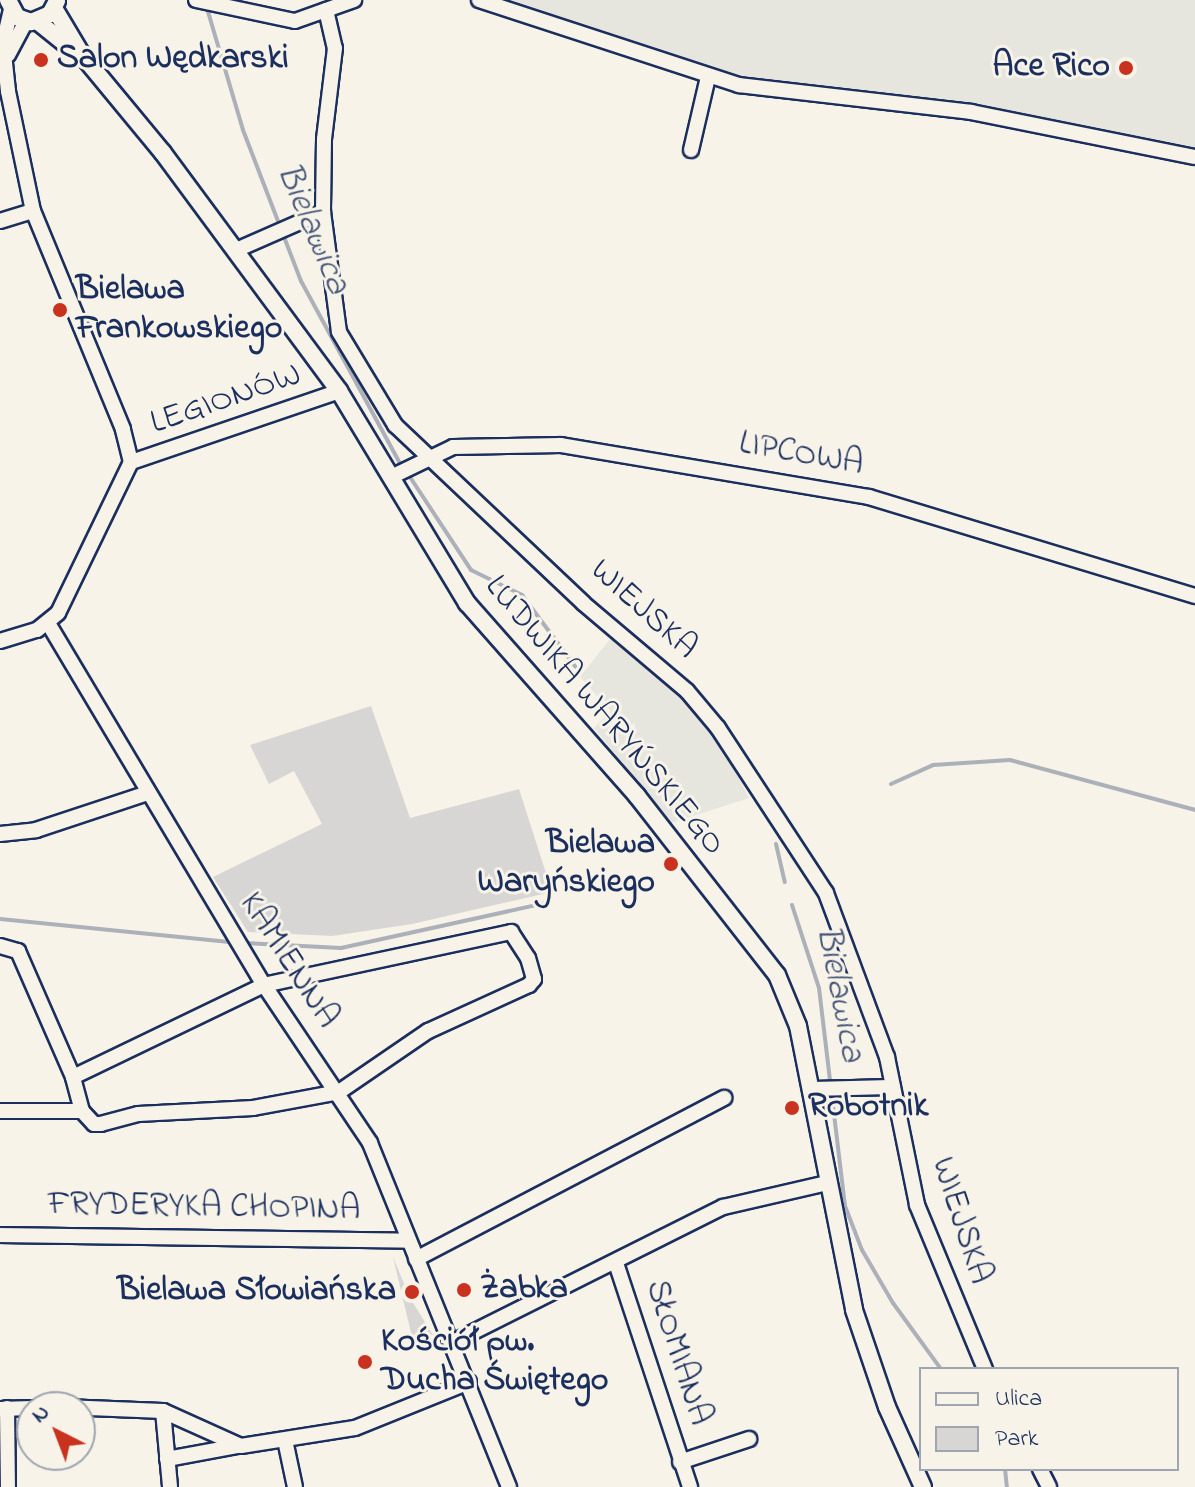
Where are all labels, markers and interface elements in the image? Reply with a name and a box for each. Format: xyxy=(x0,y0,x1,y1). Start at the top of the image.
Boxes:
place label: Salon Wędkarski xyxy=(57,40,289,80)
place label: Ace Rico xyxy=(993,48,1110,88)
marker: Salon Wędkarski xyxy=(32,51,50,69)
marker: Ace Rico xyxy=(1117,59,1135,77)
water label: Bielawica xyxy=(265,157,359,301)
place label: Bielawa Frankowskiego xyxy=(76,270,282,350)
marker: Bielawa Frankowskiego xyxy=(51,301,69,319)
street label: LEGIONÓW xyxy=(145,355,307,445)
street label: LIPCOWA xyxy=(736,424,866,486)
street label: WIEJSKA xyxy=(581,551,705,669)
street label: LUDWIKA WARYŃSKIEGO xyxy=(475,567,733,865)
place label: Bielawa Waryńskiego xyxy=(478,824,655,904)
marker: Bielawa Waryńskiego xyxy=(662,855,680,873)
street label: KAMIENNA xyxy=(229,886,347,1036)
water label: Bielawica xyxy=(805,922,873,1066)
place label: Robotnik xyxy=(808,1088,928,1128)
marker: Robotnik xyxy=(783,1099,801,1117)
street label: WIEJSKA xyxy=(920,1152,1000,1290)
street label: FRYDERYKA CHOPINA xyxy=(47,1185,361,1231)
place label: Żabka xyxy=(480,1270,568,1310)
place label: Bielawa Słowiańska xyxy=(117,1272,396,1312)
street label: SŁOMIANA xyxy=(634,1275,720,1431)
marker: Żabka xyxy=(455,1281,473,1299)
marker: Bielawa Słowiańska xyxy=(403,1283,421,1301)
place label: Kościół pw. Ducha Świętego xyxy=(381,1322,609,1402)
marker: Kościół pw. Ducha Świętego xyxy=(356,1353,374,1371)
legend xyxy=(919,1367,1179,1471)
text: Ulica xyxy=(995,1382,1042,1417)
north arrow xyxy=(16,1391,96,1471)
text: N xyxy=(25,1398,58,1432)
text: Park xyxy=(995,1422,1038,1457)

